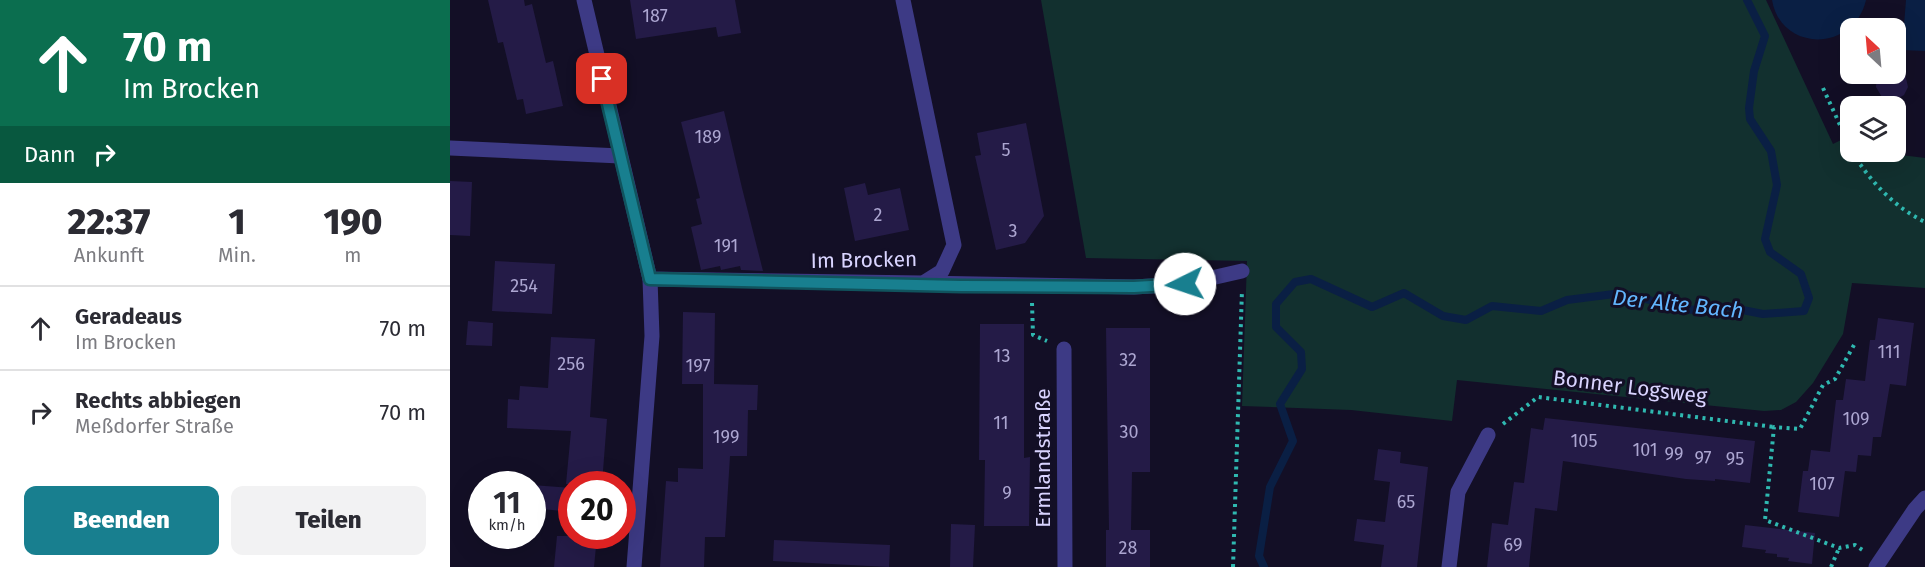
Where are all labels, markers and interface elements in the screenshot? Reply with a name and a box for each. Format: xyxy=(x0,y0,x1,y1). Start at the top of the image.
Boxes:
house number: 187 xyxy=(642,5,668,27)
north arrow xyxy=(1840,18,1906,84)
map controls xyxy=(1840,18,1906,162)
text: 70 m xyxy=(123,22,212,72)
icon: ahead xyxy=(24,24,102,102)
pin xyxy=(576,53,627,104)
icon: arrive xyxy=(585,62,618,95)
text: Im Brocken xyxy=(123,73,260,105)
button: layers xyxy=(1840,96,1906,162)
house number: 189 xyxy=(695,126,721,148)
icon: right xyxy=(88,138,121,171)
house number: 5 xyxy=(1001,139,1011,161)
text: Dann xyxy=(24,141,76,168)
text: 22:37 xyxy=(68,200,150,244)
text: 1 xyxy=(228,200,245,244)
text: 190 xyxy=(323,200,382,244)
house number: 2 xyxy=(874,204,883,226)
house number: 3 xyxy=(1009,220,1017,242)
house number: 191 xyxy=(714,235,738,257)
text: Ankunft xyxy=(74,243,144,267)
text: Min. xyxy=(218,243,256,267)
text: m xyxy=(344,243,361,267)
street label: Im Brocken xyxy=(810,246,918,274)
position arrow xyxy=(1153,252,1217,316)
house number: 254 xyxy=(510,275,538,297)
water label: Der Alte Bach xyxy=(1611,284,1745,324)
text: Geradeaus xyxy=(75,303,182,330)
icon: ahead xyxy=(24,312,57,345)
text: 70 m xyxy=(380,315,426,342)
text: Im Brocken xyxy=(75,330,177,354)
house number: 111 xyxy=(1878,341,1900,363)
house number: 13 xyxy=(994,345,1010,367)
house number: 32 xyxy=(1119,349,1137,371)
house number: 256 xyxy=(557,353,585,375)
house number: 197 xyxy=(686,355,710,377)
street label: Bonner Logsweg xyxy=(1552,365,1708,409)
text: Rechts abbiegen xyxy=(75,387,241,414)
street label: Ermlandstraße xyxy=(1030,388,1056,528)
icon: right xyxy=(24,396,57,429)
text: 70 m xyxy=(380,399,426,426)
house number: 109 xyxy=(1842,408,1870,430)
house number: 11 xyxy=(993,412,1009,434)
text: Meßdorfer Straße xyxy=(75,414,234,438)
house number: 30 xyxy=(1119,421,1139,443)
house number: 199 xyxy=(713,426,739,448)
house number: 105 xyxy=(1571,430,1597,452)
house number: 101 xyxy=(1632,439,1658,461)
house number: 99 xyxy=(1665,443,1683,465)
house number: 97 xyxy=(1694,447,1712,469)
house number: 95 xyxy=(1726,448,1744,470)
speed limit sign: 20 xyxy=(558,471,636,549)
house number: 107 xyxy=(1809,473,1835,495)
house number: 9 xyxy=(1002,482,1012,504)
text: 11 xyxy=(493,485,521,521)
button: Beenden xyxy=(24,486,219,555)
button: Teilen xyxy=(231,486,426,555)
house number: 65 xyxy=(1397,491,1415,513)
text: km/h xyxy=(488,516,526,534)
house number: 69 xyxy=(1504,534,1522,556)
house number: 28 xyxy=(1119,537,1137,559)

